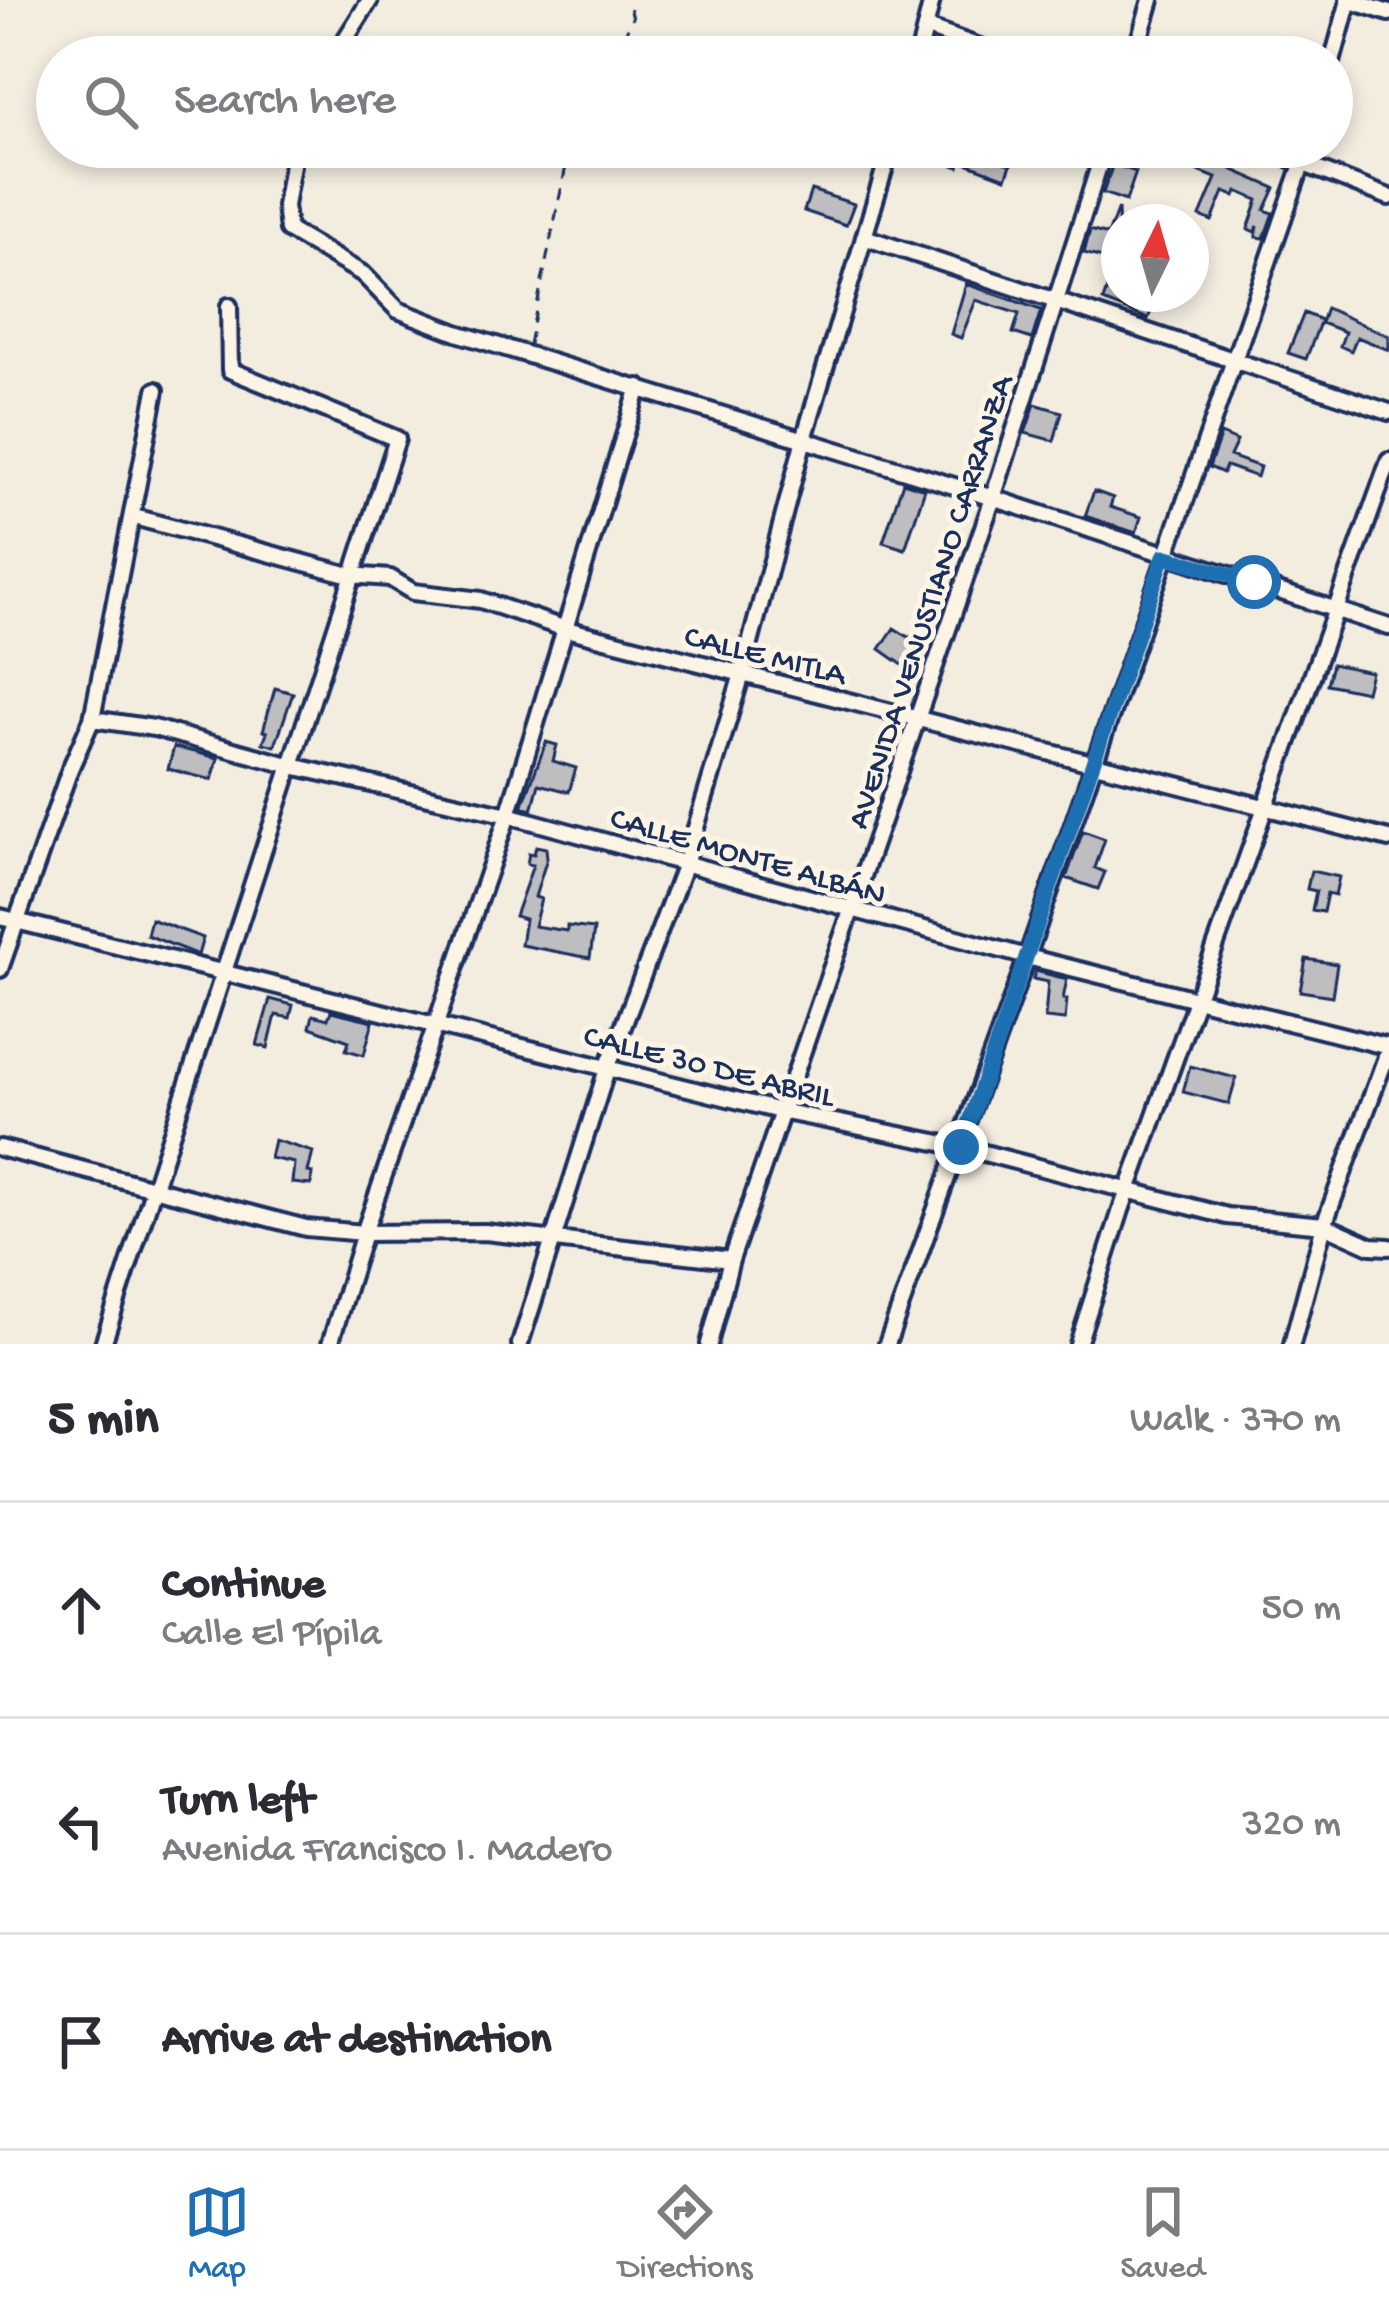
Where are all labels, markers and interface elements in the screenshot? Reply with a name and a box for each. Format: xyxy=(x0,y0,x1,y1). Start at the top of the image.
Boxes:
search box xyxy=(36,36,1353,168)
icon: search xyxy=(78,69,144,135)
text: Search here xyxy=(174,76,396,129)
north arrow xyxy=(1101,204,1209,312)
street label: AVENIDA VENUSTIANO CARRANZA xyxy=(841,370,1025,834)
route start xyxy=(1227,555,1281,609)
street label: CALLE MITLA xyxy=(680,619,851,697)
street label: CALLE MONTE ALBÁN xyxy=(605,801,889,916)
street label: CALLE 30 DE ABRIL xyxy=(579,1019,840,1119)
route end xyxy=(934,1120,988,1174)
text: 5 min xyxy=(48,1392,158,1452)
text: Walk · 370 m xyxy=(1130,1399,1341,1445)
text: Continue xyxy=(162,1560,325,1613)
icon: ahead xyxy=(48,1577,114,1643)
text: 50 m xyxy=(1261,1587,1341,1633)
text: Calle El Pípila xyxy=(162,1613,381,1659)
text: Turn left xyxy=(162,1776,314,1829)
icon: left xyxy=(48,1793,114,1859)
text: 320 m xyxy=(1243,1803,1341,1849)
text: Avenida Francisco I. Madero xyxy=(162,1829,612,1875)
icon: arrive xyxy=(48,2009,114,2075)
text: Arrive at destination xyxy=(162,2015,551,2068)
tab: Map xyxy=(184,2179,250,2289)
tab: Directions xyxy=(618,2179,752,2289)
tab: Saved xyxy=(1120,2179,1205,2289)

